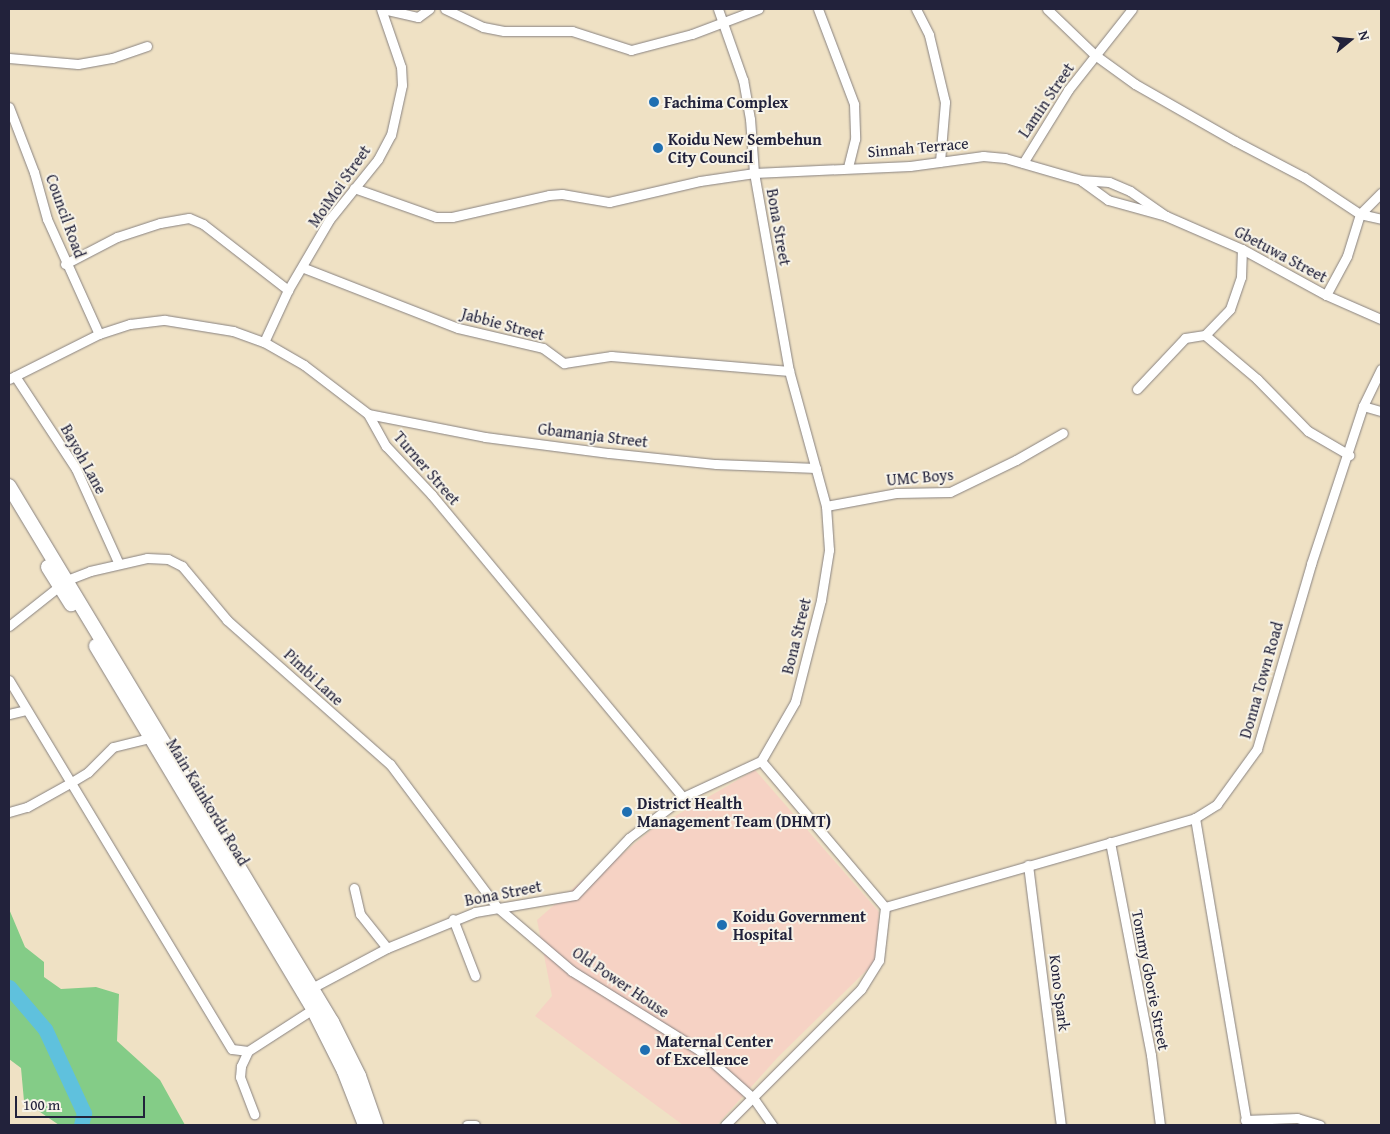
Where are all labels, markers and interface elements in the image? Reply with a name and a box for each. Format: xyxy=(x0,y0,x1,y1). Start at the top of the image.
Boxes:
north arrow xyxy=(1325,15,1375,65)
text: N xyxy=(1353,28,1375,43)
street label: Lamin Street xyxy=(1014,59,1078,141)
place label: Fachima Complex xyxy=(664,92,788,112)
marker: Fachima Complex xyxy=(648,96,660,108)
place label: Koidu New Sembehun City Council xyxy=(668,129,822,167)
street label: Sinnah Terrace xyxy=(867,133,969,161)
street label: MoiMoi Street xyxy=(304,141,374,231)
marker: Koidu New Sembehun City Council xyxy=(652,142,664,154)
street label: Council Road xyxy=(42,172,90,260)
street label: Bona Street xyxy=(763,187,795,267)
street label: Gbetuwa Street xyxy=(1231,222,1331,286)
street label: Jabbie Street xyxy=(459,304,547,344)
street label: Gbamanja Street xyxy=(537,419,649,451)
street label: Bayoh Lane xyxy=(57,421,111,497)
street label: Turner Street xyxy=(390,427,464,509)
street label: UMC Boys xyxy=(886,464,954,490)
street label: Bona Street xyxy=(777,596,815,676)
street label: Donna Town Road xyxy=(1235,619,1287,741)
street label: Pimbi Lane xyxy=(280,645,348,709)
street label: Main Kainkordu Road xyxy=(162,735,254,869)
place label: District Health Management Team (DHMT) xyxy=(637,793,831,831)
marker: District Health Management Team (DHMT) xyxy=(621,806,633,818)
street label: Bona Street xyxy=(463,876,543,910)
place label: Koidu Government Hospital xyxy=(733,906,866,944)
street label: Tommy Gborie Street xyxy=(1128,908,1174,1052)
marker: Koidu Government Hospital xyxy=(715,918,729,932)
street label: Old Power House xyxy=(569,943,673,1021)
street label: Kono Spark xyxy=(1046,954,1074,1032)
place label: Maternal Center of Excellence xyxy=(656,1031,773,1069)
marker: Maternal Center of Excellence xyxy=(638,1043,652,1057)
scale bar xyxy=(18,1086,148,1118)
text: 100 m xyxy=(23,1094,60,1115)

